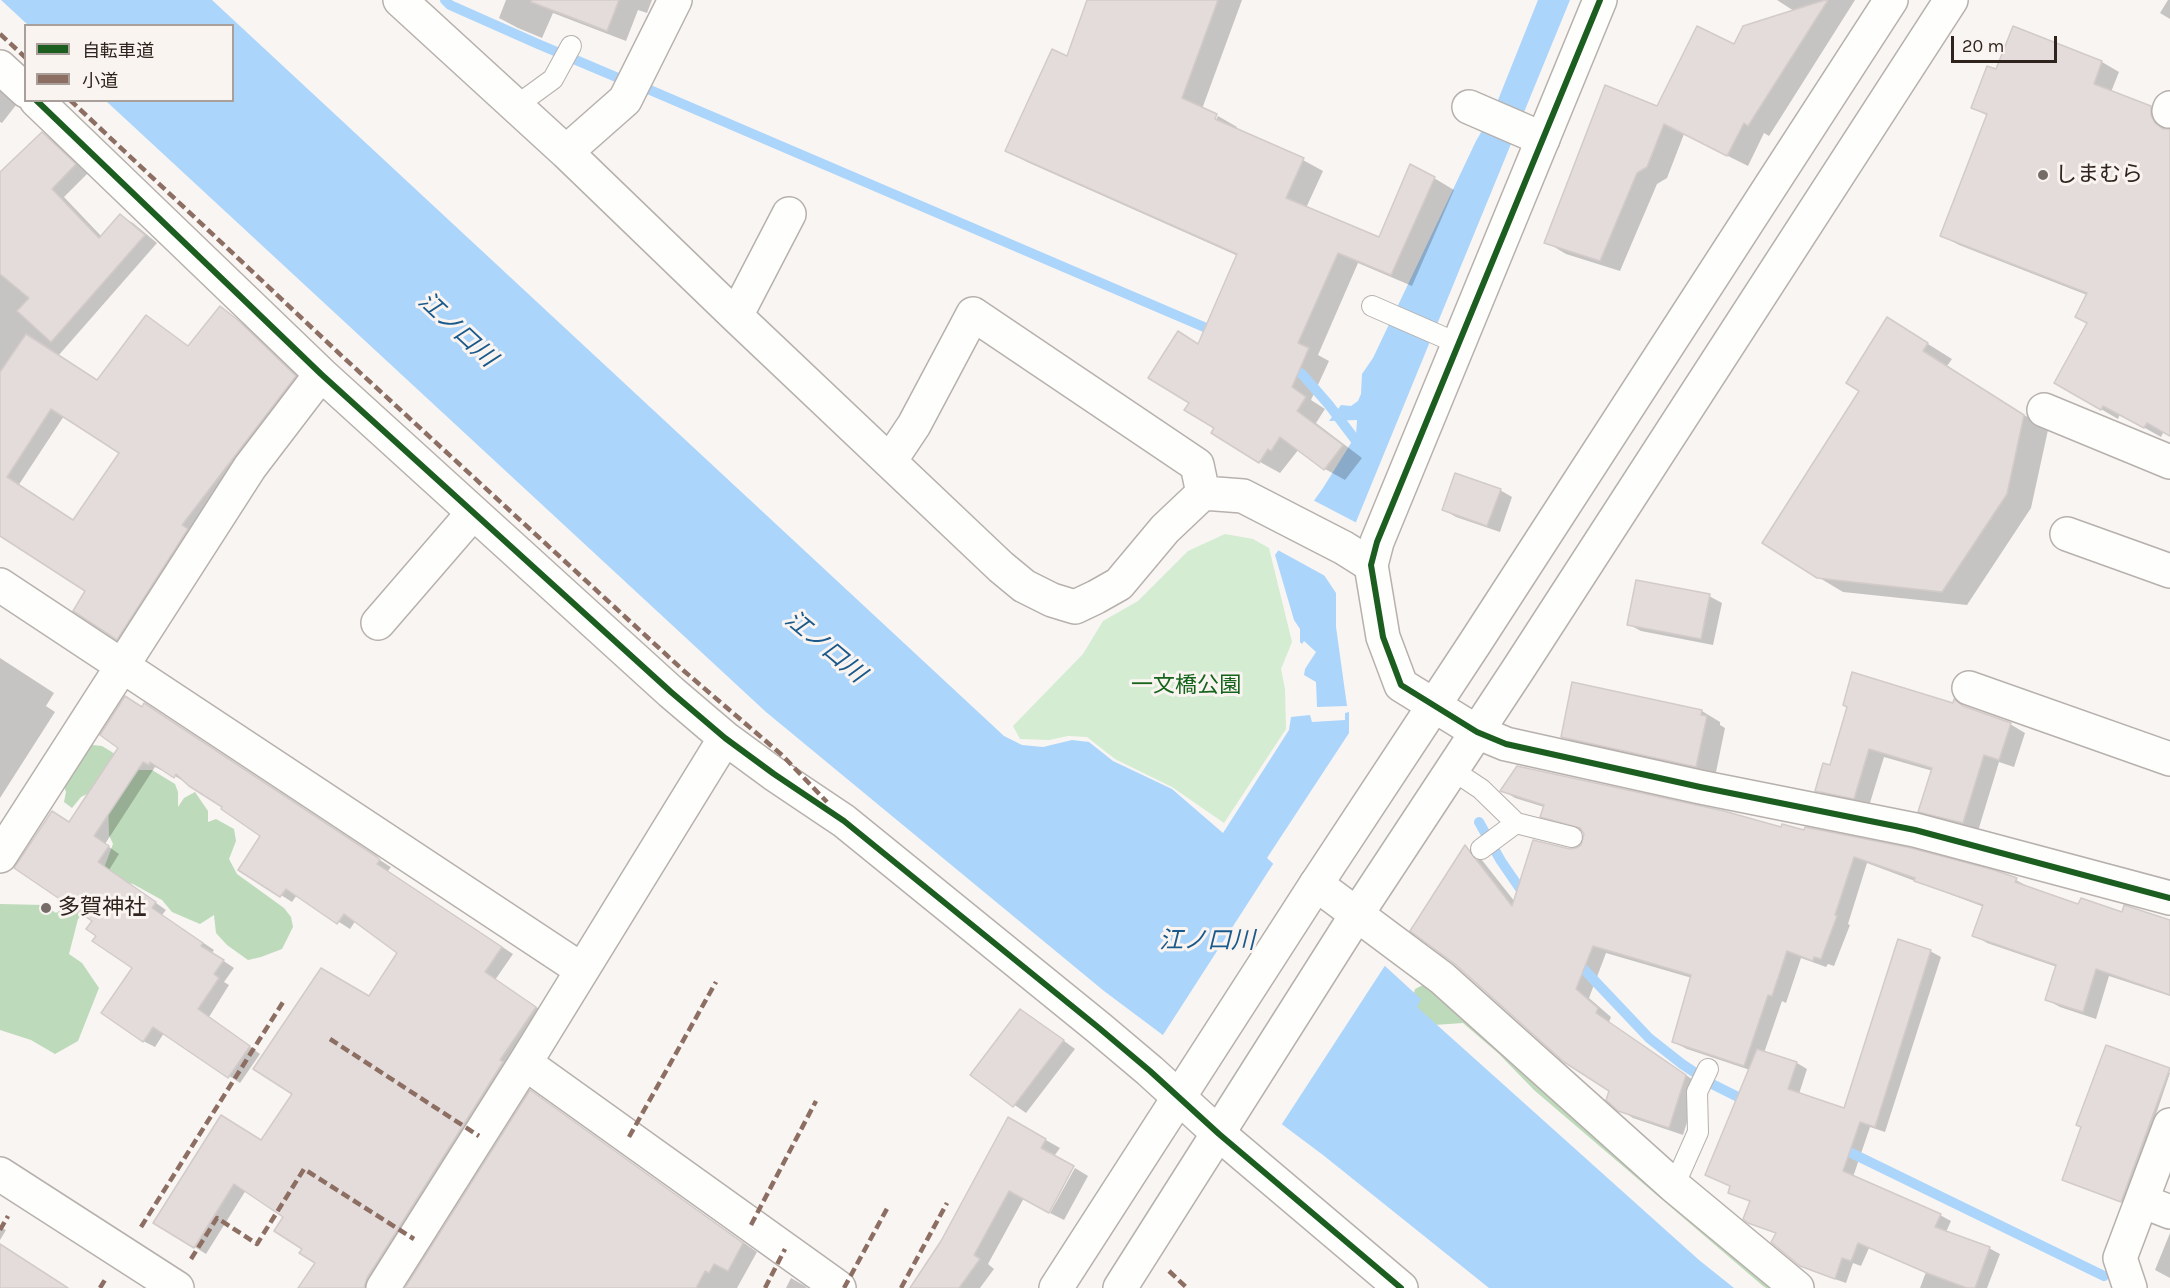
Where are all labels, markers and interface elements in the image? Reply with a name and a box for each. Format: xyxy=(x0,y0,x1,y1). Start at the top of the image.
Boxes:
legend xyxy=(24,24,234,102)
scale bar xyxy=(1954,24,2060,62)
text: 20 m xyxy=(1962,35,2004,57)
text: 自転車道 xyxy=(82,40,154,62)
text: 小道 xyxy=(82,70,118,92)
place label: しまむら xyxy=(2055,162,2143,188)
marker: しまむら xyxy=(2036,168,2050,182)
water label: 江ノ口川 xyxy=(412,287,502,373)
water label: 江ノ口川 xyxy=(779,605,871,689)
park label: 一文橋公園 xyxy=(1131,673,1241,699)
place label: 多賀神社 xyxy=(58,895,146,921)
marker: 多賀神社 xyxy=(39,901,53,915)
water label: 江ノ口川 xyxy=(1159,927,1255,955)

